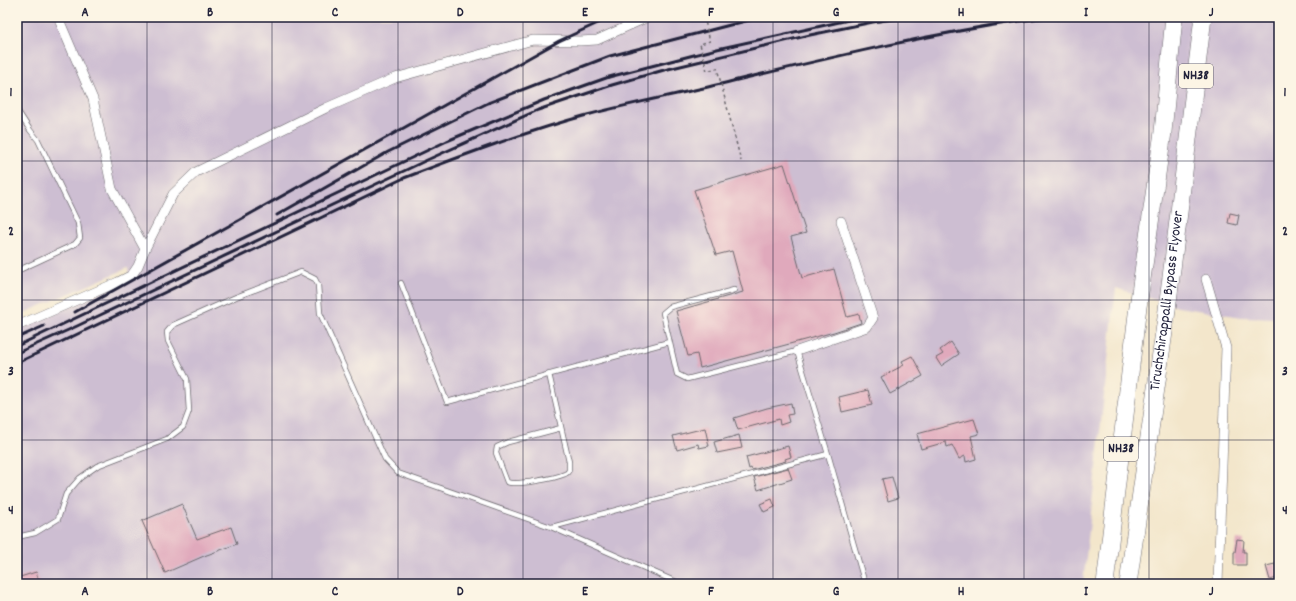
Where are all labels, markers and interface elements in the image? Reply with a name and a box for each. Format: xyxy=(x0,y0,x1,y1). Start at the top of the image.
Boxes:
text: A xyxy=(81,4,89,23)
text: B xyxy=(207,4,213,23)
text: C xyxy=(332,4,339,23)
text: D xyxy=(457,4,464,23)
text: E xyxy=(582,4,589,23)
text: F xyxy=(708,4,714,23)
text: G xyxy=(833,4,840,23)
text: H xyxy=(958,4,965,23)
text: I xyxy=(1084,4,1089,23)
text: J xyxy=(1209,4,1214,23)
road number: NH38 xyxy=(1179,64,1213,88)
text: 1 xyxy=(10,84,13,103)
text: 1 xyxy=(1284,84,1287,103)
street label: Tiruchchirappalli Bypass Flyover xyxy=(1145,209,1190,392)
text: 2 xyxy=(8,223,14,242)
text: 2 xyxy=(1282,223,1288,242)
text: 3 xyxy=(8,363,14,382)
text: 3 xyxy=(1282,363,1288,382)
road number: NH38 xyxy=(1104,437,1138,461)
text: 4 xyxy=(8,502,14,521)
text: 4 xyxy=(1282,502,1288,521)
text: A xyxy=(81,583,89,601)
text: B xyxy=(207,583,213,601)
text: C xyxy=(332,583,339,601)
text: D xyxy=(457,583,464,601)
text: E xyxy=(582,583,589,601)
text: F xyxy=(708,583,714,601)
text: G xyxy=(833,583,840,601)
text: H xyxy=(958,583,965,601)
text: I xyxy=(1084,583,1089,601)
text: J xyxy=(1209,583,1214,601)

